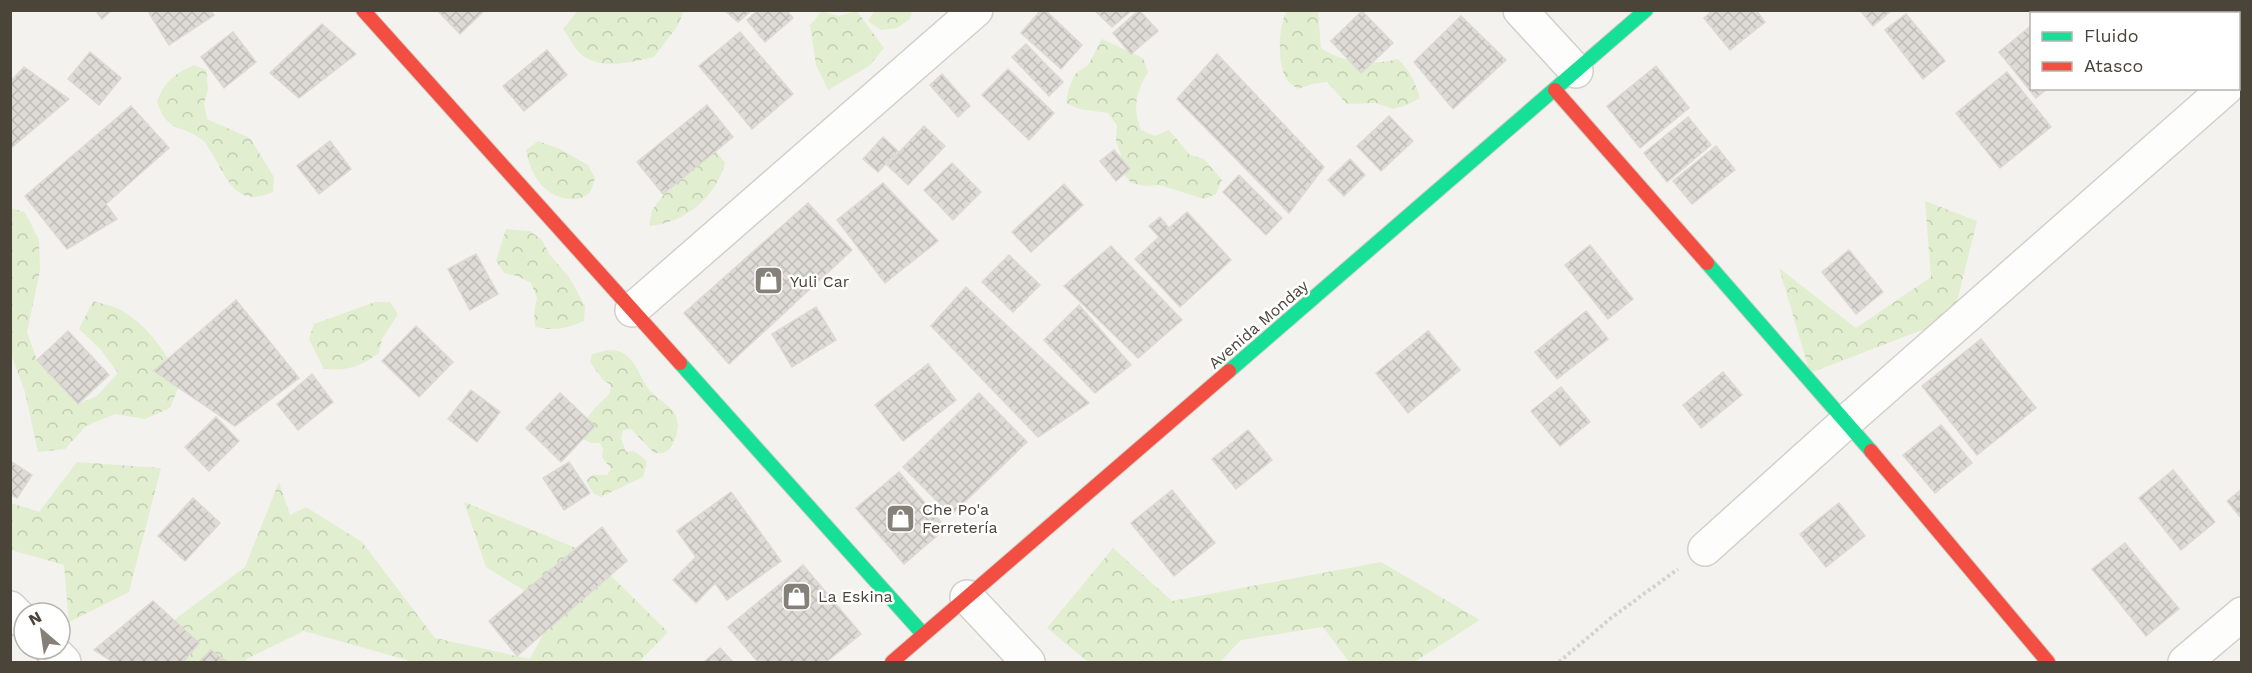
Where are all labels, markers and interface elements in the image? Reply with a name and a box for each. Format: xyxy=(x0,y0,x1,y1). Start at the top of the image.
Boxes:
legend xyxy=(2030,12,2240,90)
text: Fluido xyxy=(2084,25,2138,46)
text: Atasco xyxy=(2084,55,2143,76)
shop icon: Yuli Car xyxy=(753,265,785,297)
place label: Yuli Car xyxy=(790,272,850,291)
street label: Avenida Monday xyxy=(1205,275,1313,373)
place label: Che Po'a Ferretería xyxy=(922,500,998,537)
shop icon: Che Po'a Ferretería xyxy=(885,502,917,534)
shop icon: La Eskina xyxy=(781,580,813,612)
place label: La Eskina xyxy=(818,587,893,606)
north arrow xyxy=(12,601,72,661)
text: N xyxy=(25,607,45,630)

